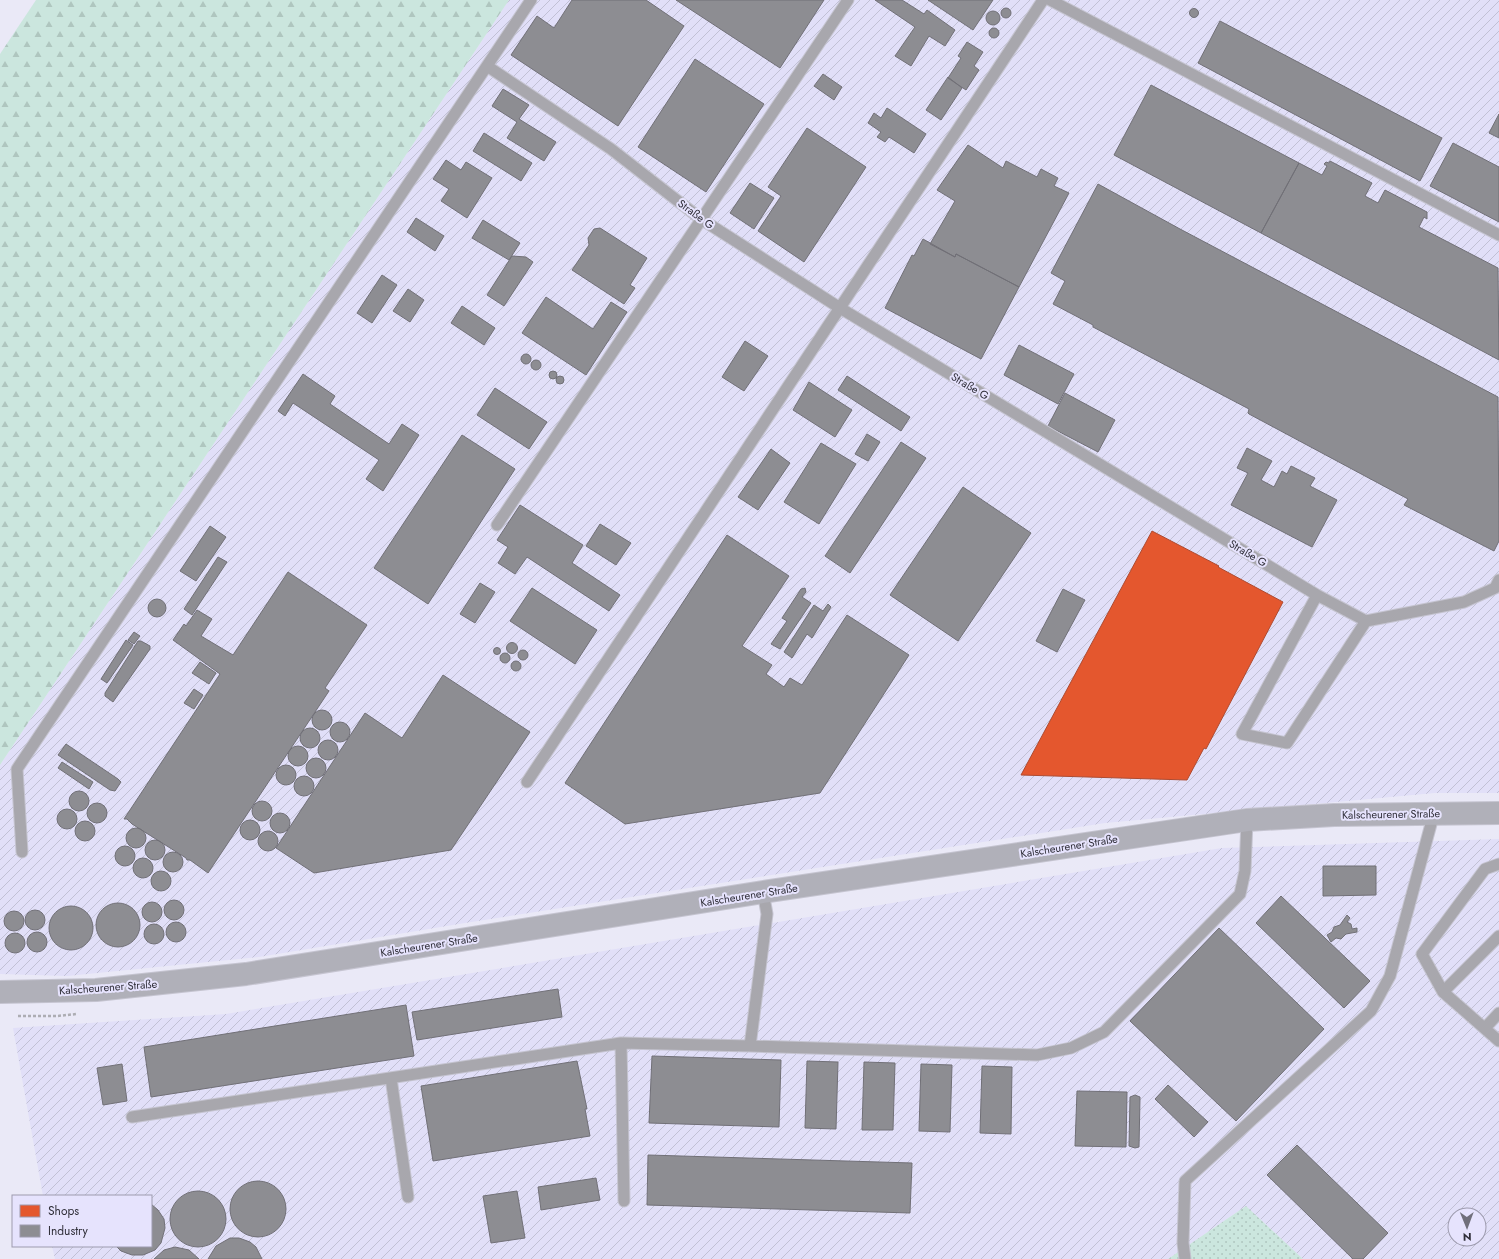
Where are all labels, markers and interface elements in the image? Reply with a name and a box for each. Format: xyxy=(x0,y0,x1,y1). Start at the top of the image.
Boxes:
street label: Straße G xyxy=(675,195,718,233)
street label: Straße G xyxy=(948,368,992,404)
street label: Straße G xyxy=(1226,535,1270,571)
street label: Kalscheurener Straße xyxy=(1342,805,1441,823)
street label: Kalscheurener Straße xyxy=(1019,830,1119,862)
street label: Kalscheurener Straße xyxy=(699,879,799,911)
street label: Kalscheurener Straße xyxy=(379,929,479,961)
street label: Kalscheurener Straße xyxy=(58,976,158,998)
legend xyxy=(12,1195,152,1247)
text: Shops xyxy=(48,1202,79,1220)
north arrow xyxy=(1447,1207,1487,1247)
text: Industry xyxy=(48,1222,89,1240)
text: N xyxy=(1463,1229,1472,1245)

